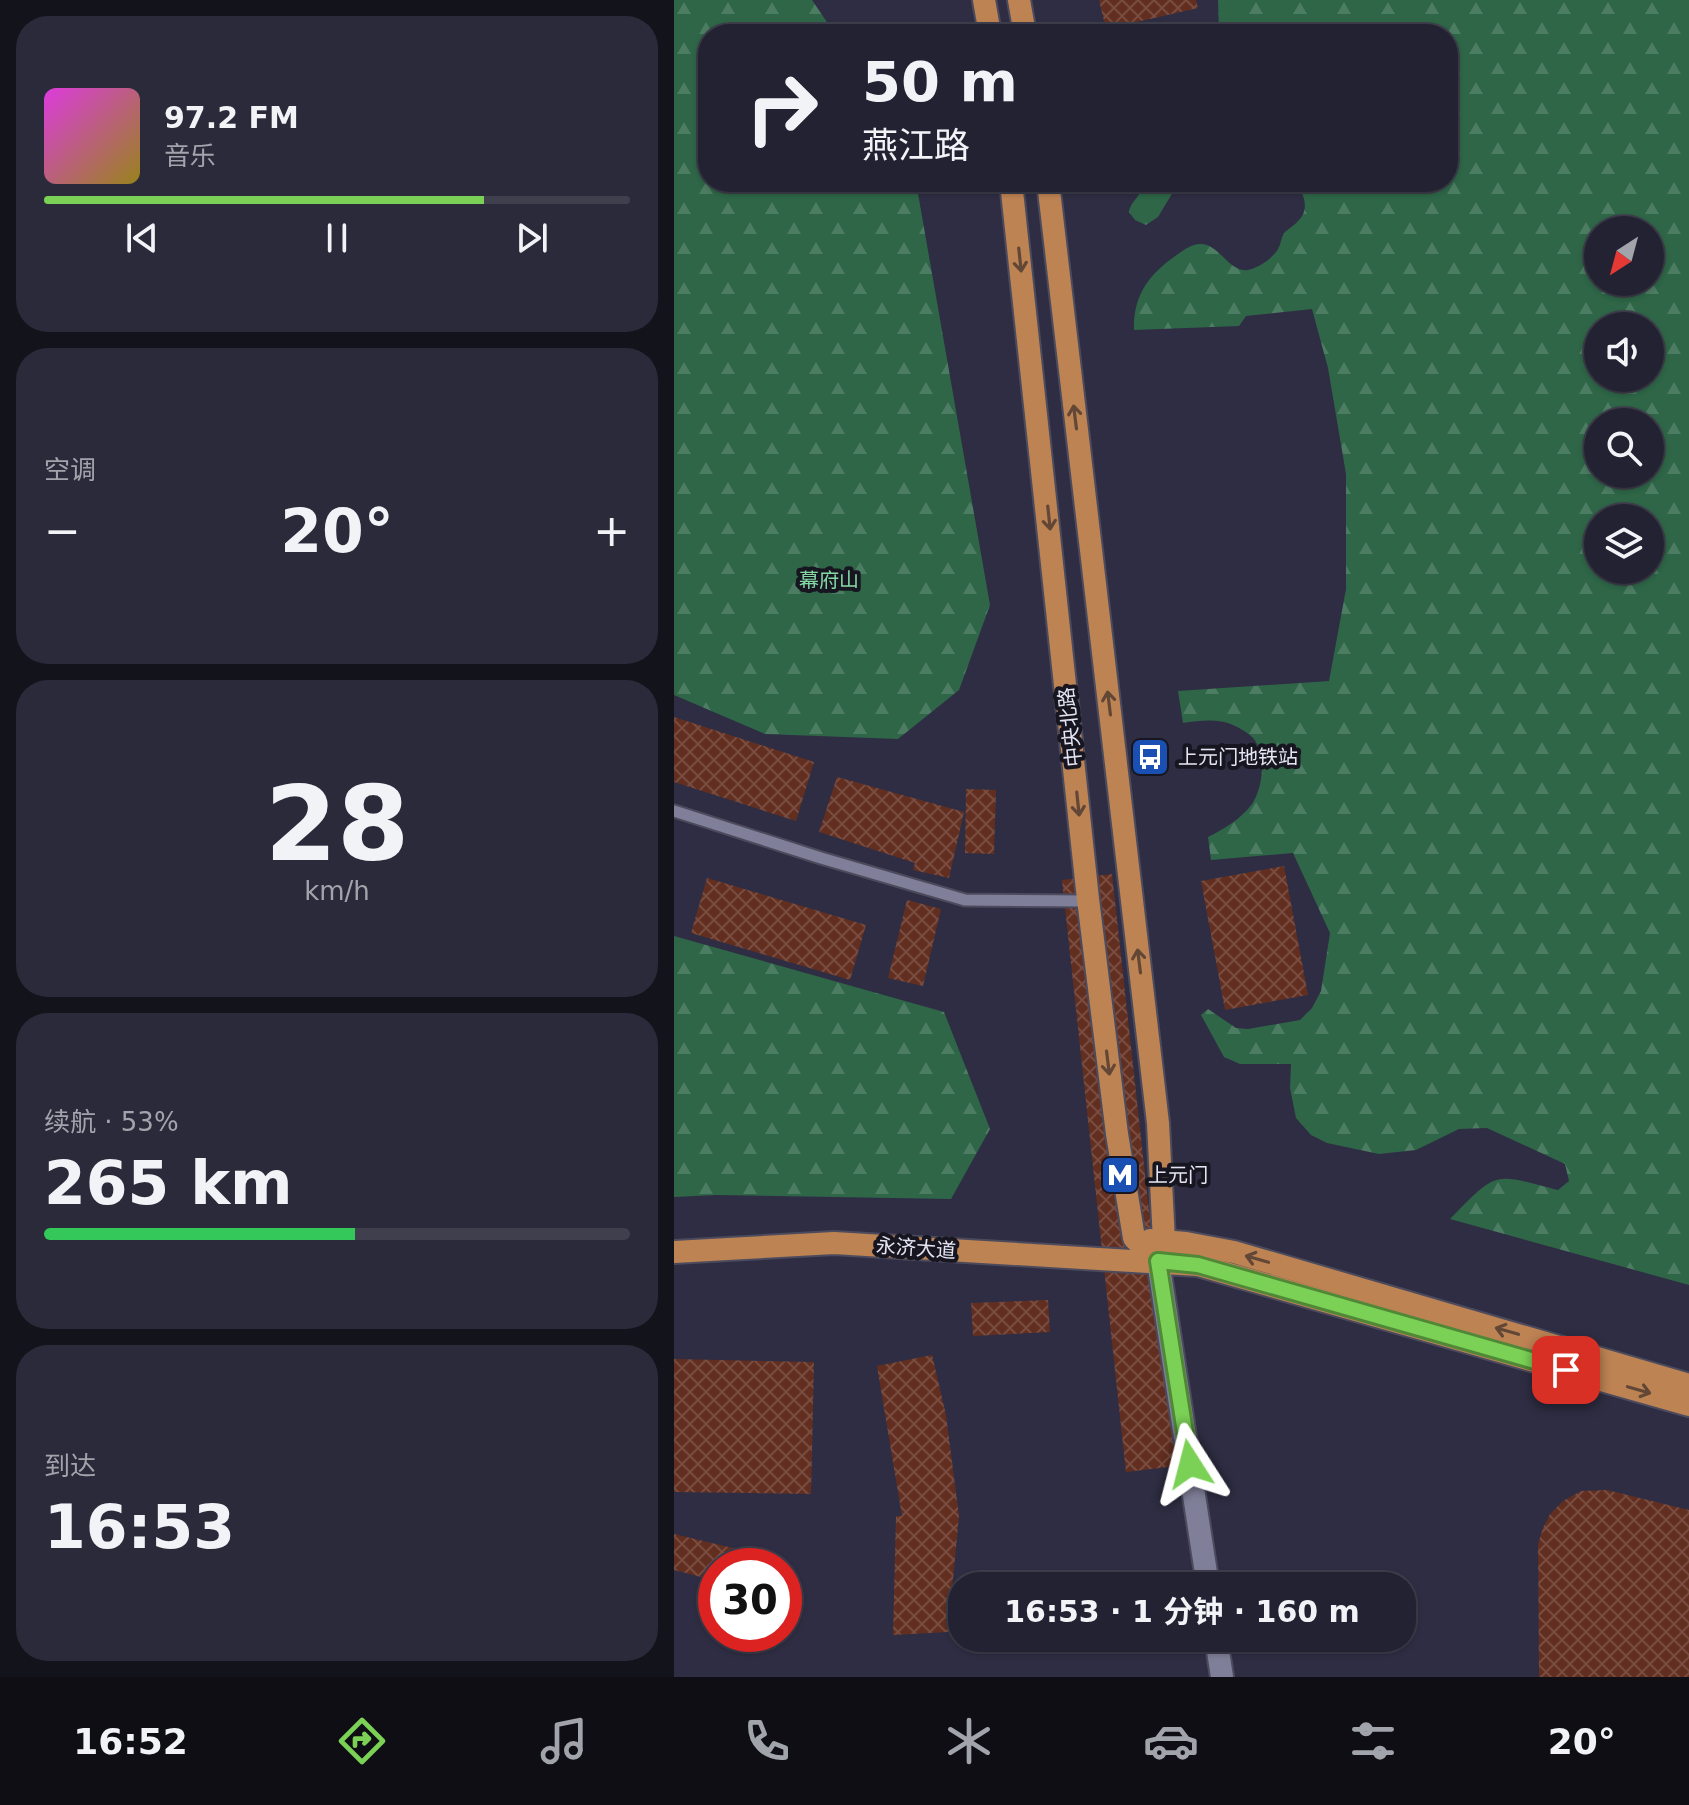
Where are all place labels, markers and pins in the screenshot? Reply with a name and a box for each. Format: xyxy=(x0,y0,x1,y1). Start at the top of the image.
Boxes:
bus stop icon: 上元门地铁站 xyxy=(1129,736,1171,778)
place label: 上元门地铁站 xyxy=(1178,745,1298,769)
metro station icon: 上元门 xyxy=(1099,1154,1141,1196)
place label: 上元门 xyxy=(1148,1163,1208,1187)
pin xyxy=(1532,1336,1600,1404)

